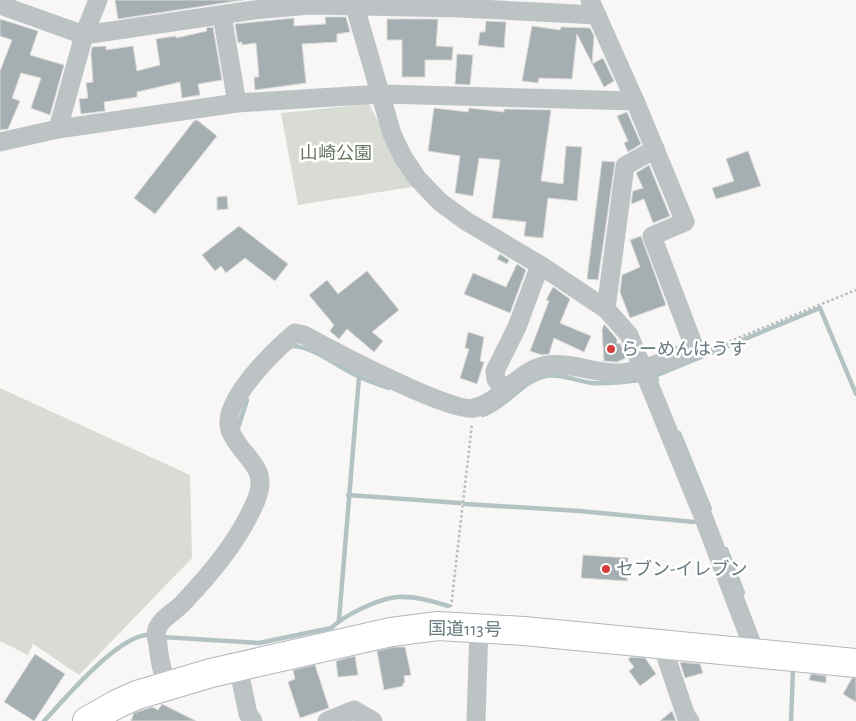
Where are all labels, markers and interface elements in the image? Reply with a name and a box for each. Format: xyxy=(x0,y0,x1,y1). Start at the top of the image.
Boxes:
park label: 山崎公園 xyxy=(300,144,372,163)
place label: らーめんはうす xyxy=(621,340,747,359)
marker: らーめんはうす xyxy=(605,343,617,355)
place label: セブン-イレブン xyxy=(616,559,748,579)
marker: セブン-イレブン xyxy=(600,563,612,575)
street label: 国道113号 xyxy=(428,618,502,640)

